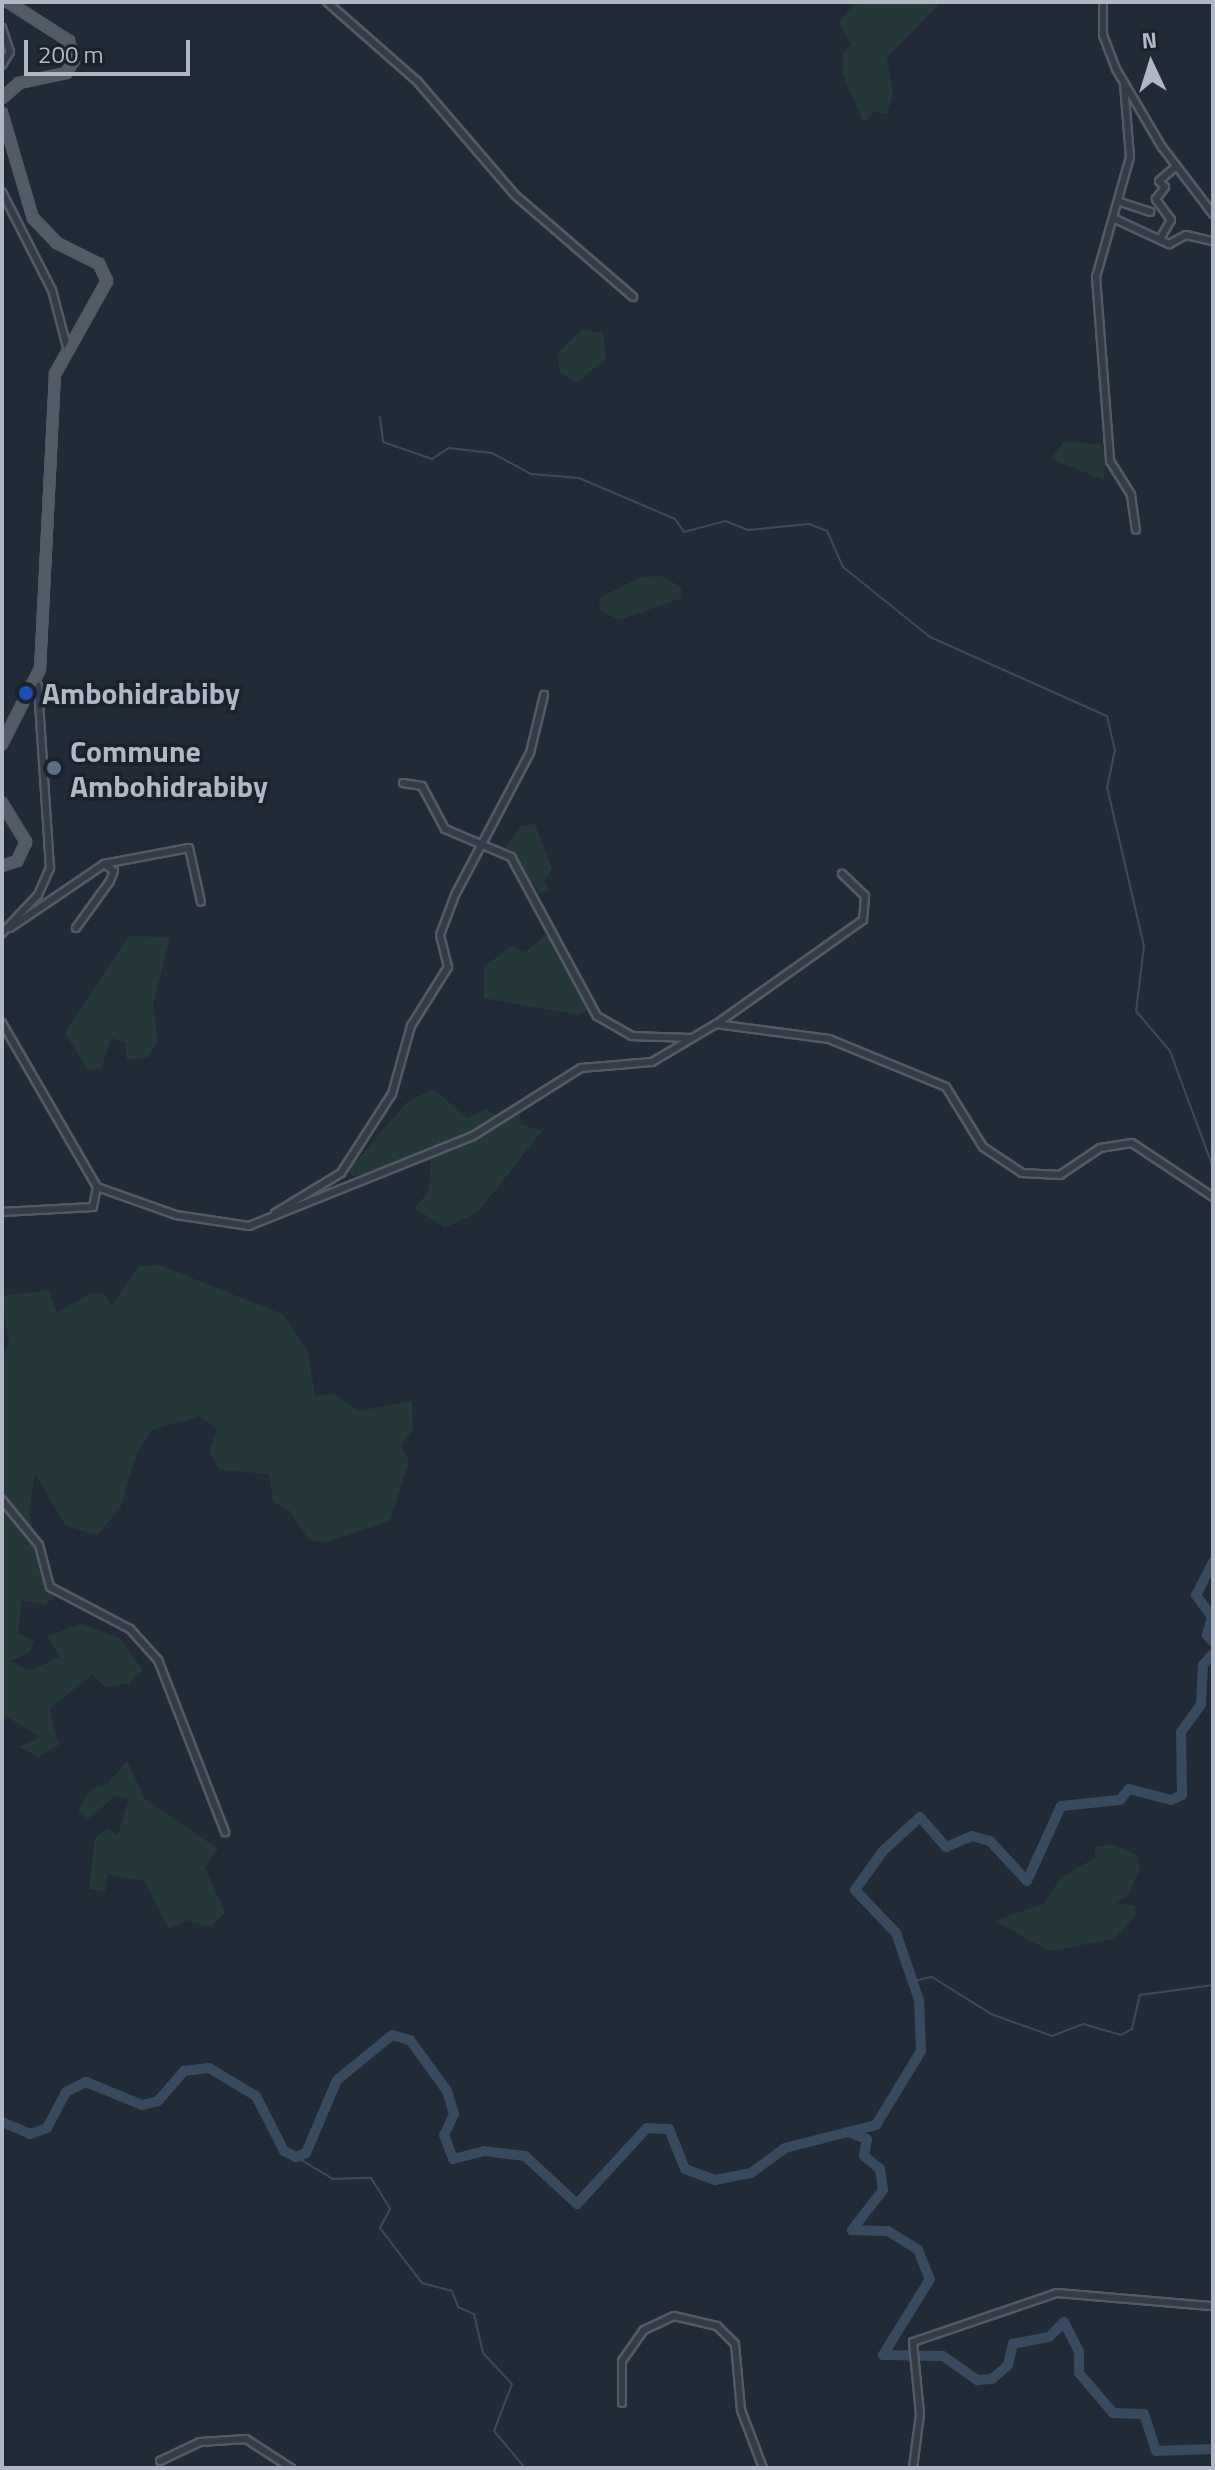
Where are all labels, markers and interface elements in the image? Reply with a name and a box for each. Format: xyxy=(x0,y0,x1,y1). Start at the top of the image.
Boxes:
text: N xyxy=(1141,23,1158,58)
scale bar xyxy=(28,24,194,74)
north arrow xyxy=(1111,24,1191,104)
text: 200 m xyxy=(38,36,104,72)
place label: Ambohidrabiby xyxy=(42,675,240,711)
marker: Ambohidrabiby xyxy=(17,684,35,702)
place label: Commune Ambohidrabiby xyxy=(70,733,268,804)
marker: Commune Ambohidrabiby xyxy=(45,759,63,777)

